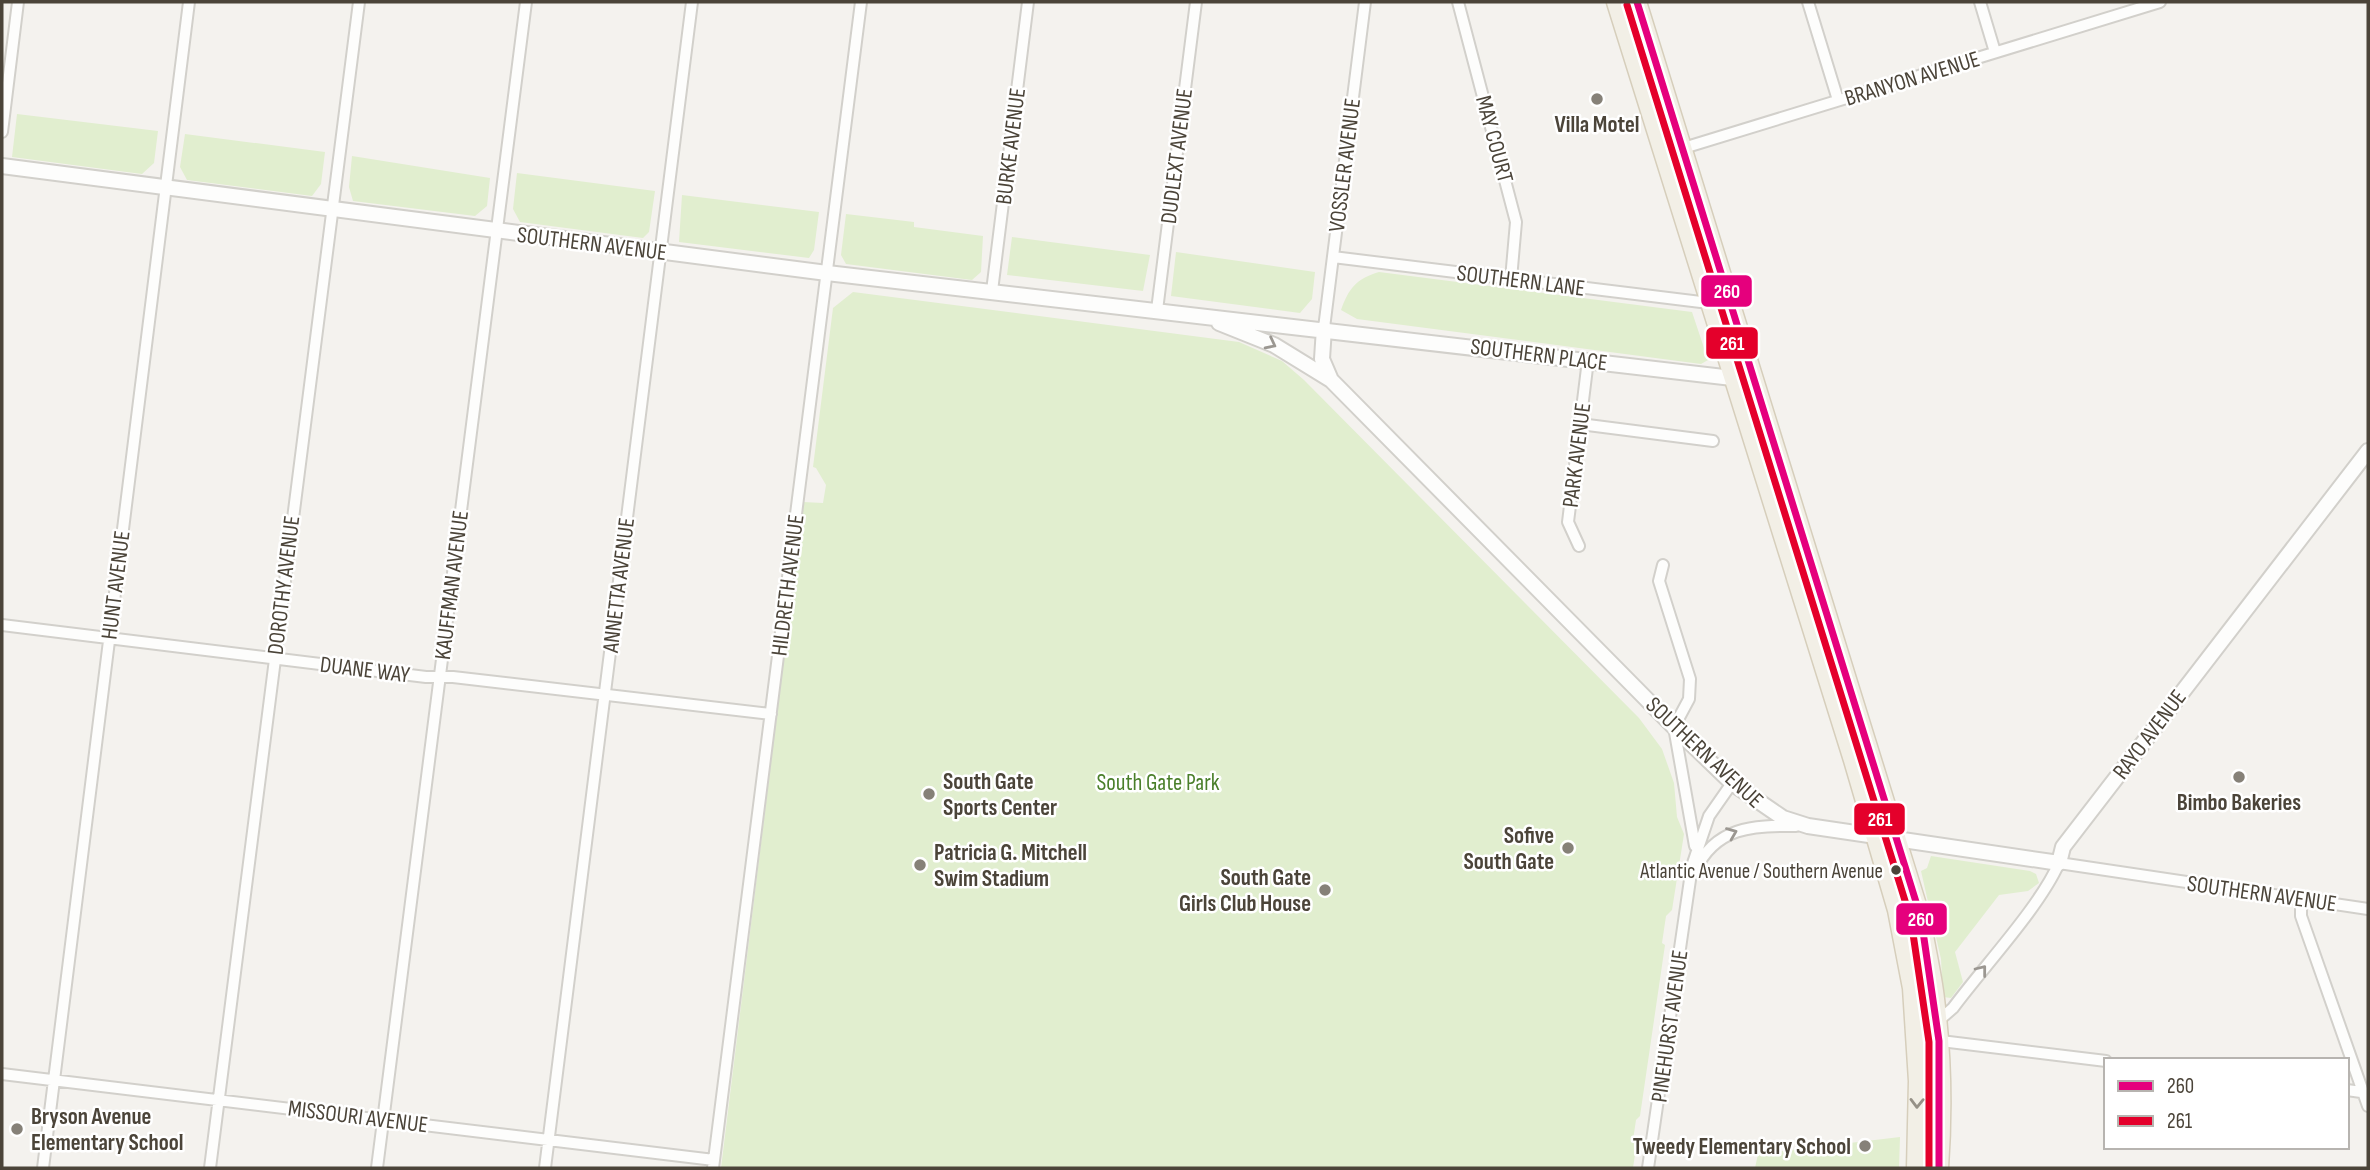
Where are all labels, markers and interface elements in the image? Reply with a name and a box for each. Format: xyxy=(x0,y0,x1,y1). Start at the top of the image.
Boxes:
street label: BRANYON AVENUE xyxy=(1841,45,1983,113)
street label: BURKE AVENUE xyxy=(990,86,1032,206)
street label: DUDLEXT AVENUE xyxy=(1155,87,1199,225)
marker: Villa Motel xyxy=(1589,91,1605,107)
street label: MAY COURT xyxy=(1469,93,1519,186)
street label: VOSSLER AVENUE xyxy=(1323,97,1367,234)
place label: Villa Motel xyxy=(1555,111,1639,139)
street label: SOUTHERN AVENUE xyxy=(515,221,668,267)
street label: SOUTHERN LANE xyxy=(1455,259,1587,303)
line badge: 260 xyxy=(1700,274,1753,308)
text: 260 xyxy=(1714,281,1740,304)
line badge: 261 xyxy=(1705,326,1759,360)
street label: SOUTHERN PLACE xyxy=(1469,333,1609,377)
text: 261 xyxy=(1720,333,1745,356)
one-way arrow xyxy=(1264,336,1276,350)
street label: PARK AVENUE xyxy=(1557,401,1597,509)
street label: KAUFFMAN AVENUE xyxy=(429,509,475,661)
street label: HILDRETH AVENUE xyxy=(765,513,811,658)
street label: DOROTHY AVENUE xyxy=(262,514,306,656)
street label: ANNETTA AVENUE xyxy=(597,516,641,655)
street label: HUNT AVENUE xyxy=(95,529,137,641)
street label: DUANE WAY xyxy=(318,651,412,689)
street label: RAYO AVENUE xyxy=(2107,684,2193,785)
street label: SOUTHERN AVENUE xyxy=(1640,691,1769,814)
place label: South Gate Sports Center xyxy=(943,768,1057,822)
park label: South Gate Park xyxy=(1096,769,1220,797)
marker: Bimbo Bakeries xyxy=(2231,769,2247,785)
marker: South Gate Sports Center xyxy=(921,786,937,802)
place label: Bimbo Bakeries xyxy=(2177,789,2301,817)
line badge: 261 xyxy=(1853,802,1906,836)
text: 261 xyxy=(1868,809,1893,832)
place label: Sofive South Gate xyxy=(1463,822,1554,876)
one-way arrow xyxy=(1725,828,1737,842)
place label: Patricia G. Mitchell Swim Stadium xyxy=(934,839,1087,893)
marker: Sofive South Gate xyxy=(1560,840,1576,856)
marker: Patricia G. Mitchell Swim Stadium xyxy=(912,857,928,873)
place label: Atlantic Avenue / Southern Avenue xyxy=(1639,859,1883,884)
marker: Atlantic Avenue / Southern Avenue xyxy=(1889,863,1903,877)
place label: South Gate Girls Club House xyxy=(1179,864,1311,918)
street label: SOUTHERN AVENUE xyxy=(2185,870,2338,918)
marker: South Gate Girls Club House xyxy=(1317,882,1333,898)
line badge: 260 xyxy=(1895,902,1948,936)
text: 260 xyxy=(1908,909,1934,932)
street label: PINEHURST AVENUE xyxy=(1645,948,1695,1104)
one-way arrow xyxy=(1973,965,1986,977)
legend xyxy=(2104,1058,2349,1149)
text: 260 xyxy=(2167,1074,2194,1099)
street label: MISSOURI AVENUE xyxy=(286,1095,429,1139)
one-way arrow xyxy=(1909,1098,1925,1109)
place label: Bryson Avenue Elementary School xyxy=(31,1103,183,1157)
text: 261 xyxy=(2167,1109,2193,1134)
marker: Bryson Avenue Elementary School xyxy=(9,1121,25,1137)
place label: Tweedy Elementary School xyxy=(1633,1133,1851,1161)
marker: Tweedy Elementary School xyxy=(1857,1138,1873,1154)

